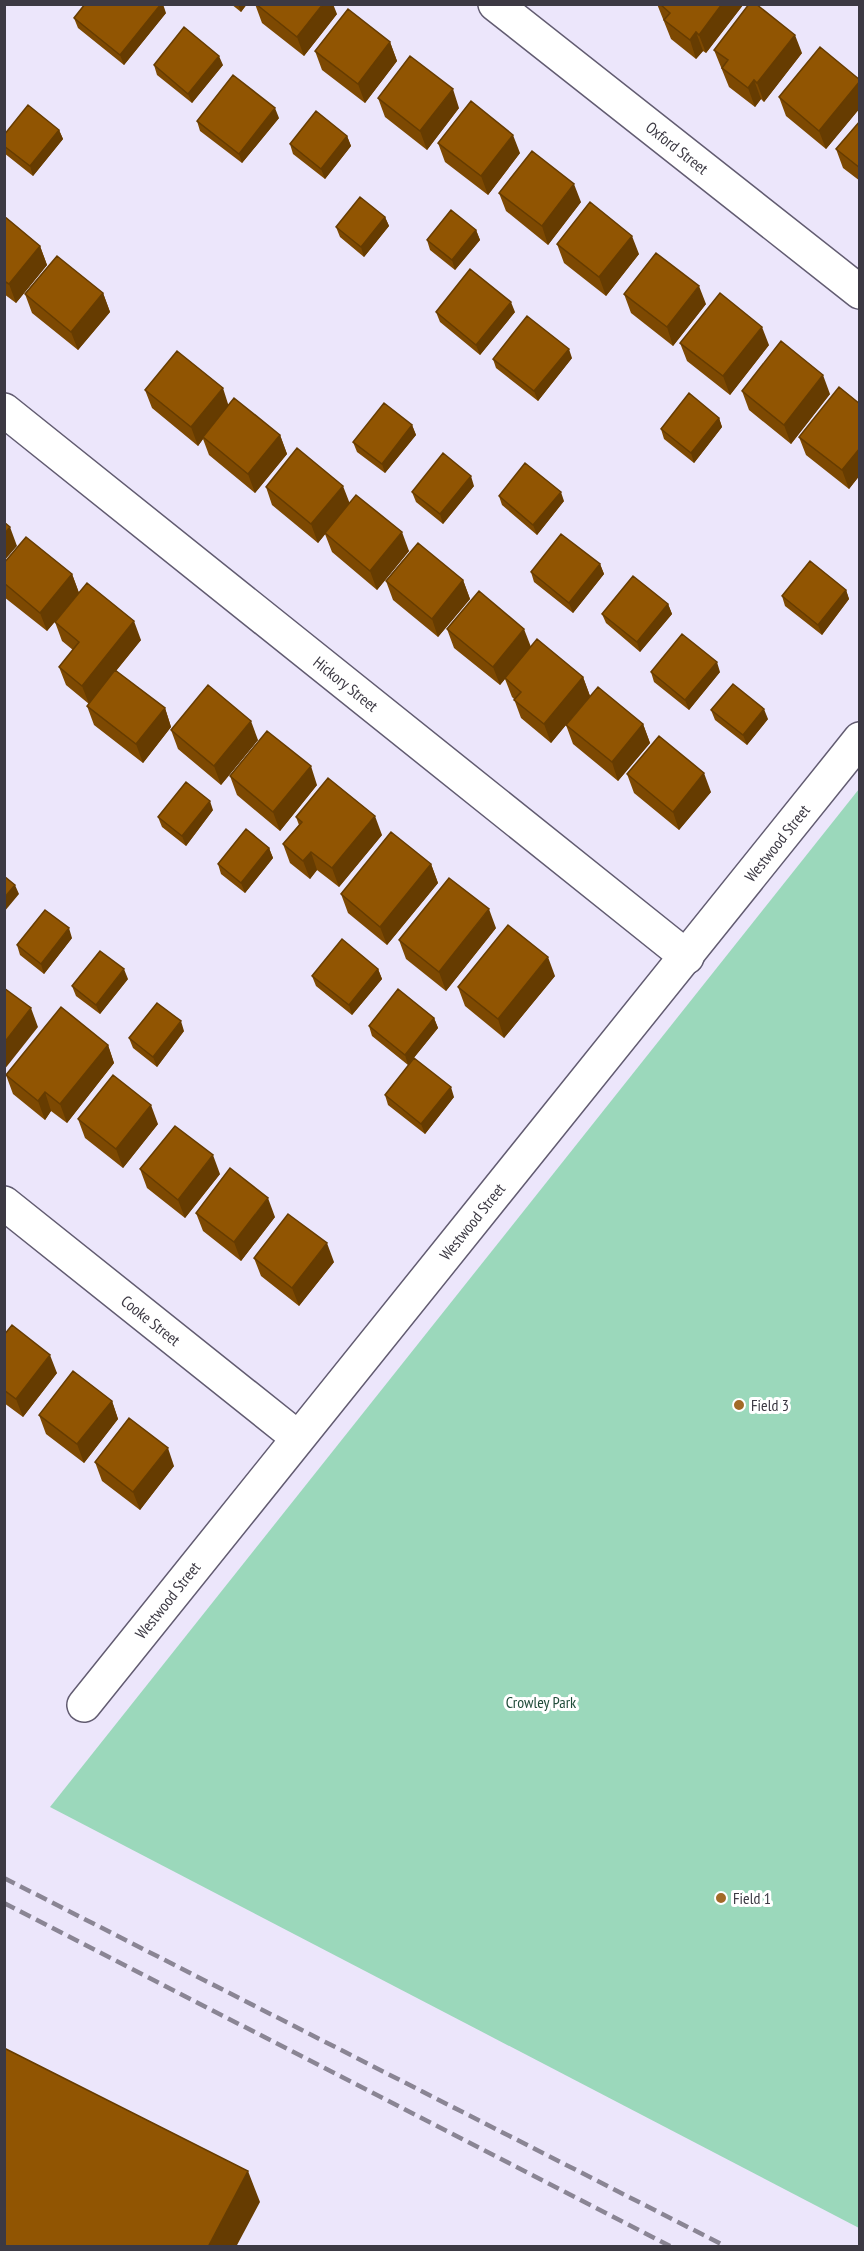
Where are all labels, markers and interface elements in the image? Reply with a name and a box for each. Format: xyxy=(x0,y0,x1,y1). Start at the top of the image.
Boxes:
street label: Oxford Street xyxy=(642,117,713,179)
street label: Hickory Street xyxy=(309,652,383,716)
street label: Westwood Street xyxy=(740,800,814,886)
street label: Westwood Street xyxy=(435,1178,510,1264)
street label: Cooke Street xyxy=(117,1291,185,1350)
place label: Field 3 xyxy=(751,1395,789,1415)
marker: Field 3 xyxy=(732,1398,746,1412)
street label: Westwood Street xyxy=(131,1557,205,1643)
park label: Crowley Park xyxy=(506,1692,577,1712)
place label: Field 1 xyxy=(733,1888,771,1908)
marker: Field 1 xyxy=(714,1891,728,1905)

